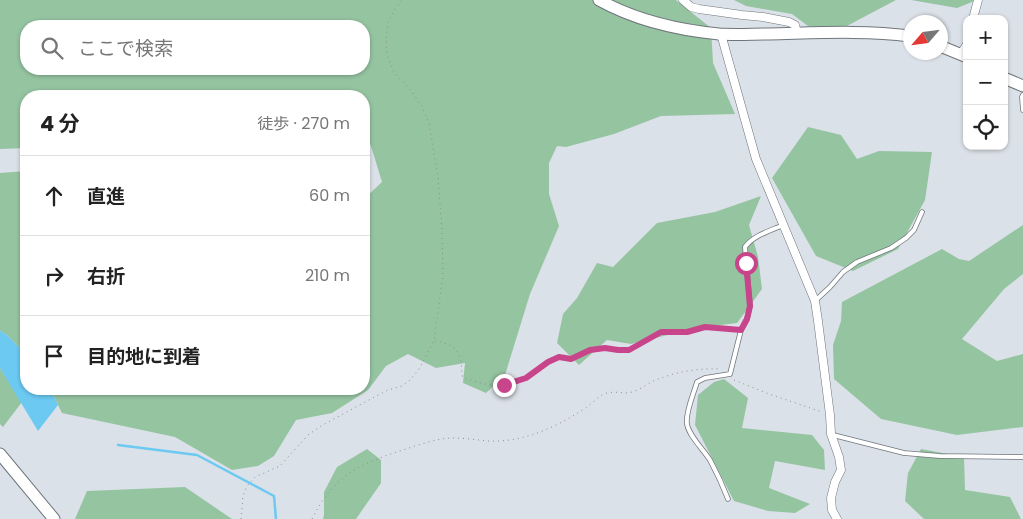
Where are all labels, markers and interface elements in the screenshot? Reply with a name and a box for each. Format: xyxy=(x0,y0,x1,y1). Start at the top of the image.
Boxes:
north arrow xyxy=(903,15,948,60)
map controls xyxy=(963,15,1008,150)
button: + xyxy=(963,15,1008,60)
search box xyxy=(20,20,370,75)
icon: search xyxy=(38,34,66,62)
text: ここで検索 xyxy=(78,35,173,62)
button: − xyxy=(963,60,1008,105)
button: locate xyxy=(963,105,1008,150)
text: 4 分 xyxy=(40,109,80,138)
text: 徒歩 · 270 m xyxy=(257,112,350,135)
icon: ahead xyxy=(40,182,68,210)
text: 直進 xyxy=(87,183,125,210)
text: 60 m xyxy=(309,184,350,207)
route start xyxy=(735,252,758,275)
icon: right xyxy=(40,262,68,290)
text: 右折 xyxy=(87,263,125,290)
text: 210 m xyxy=(305,264,350,287)
icon: arrive xyxy=(40,342,68,370)
text: 目的地に到着 xyxy=(87,343,201,370)
route end xyxy=(493,374,516,397)

